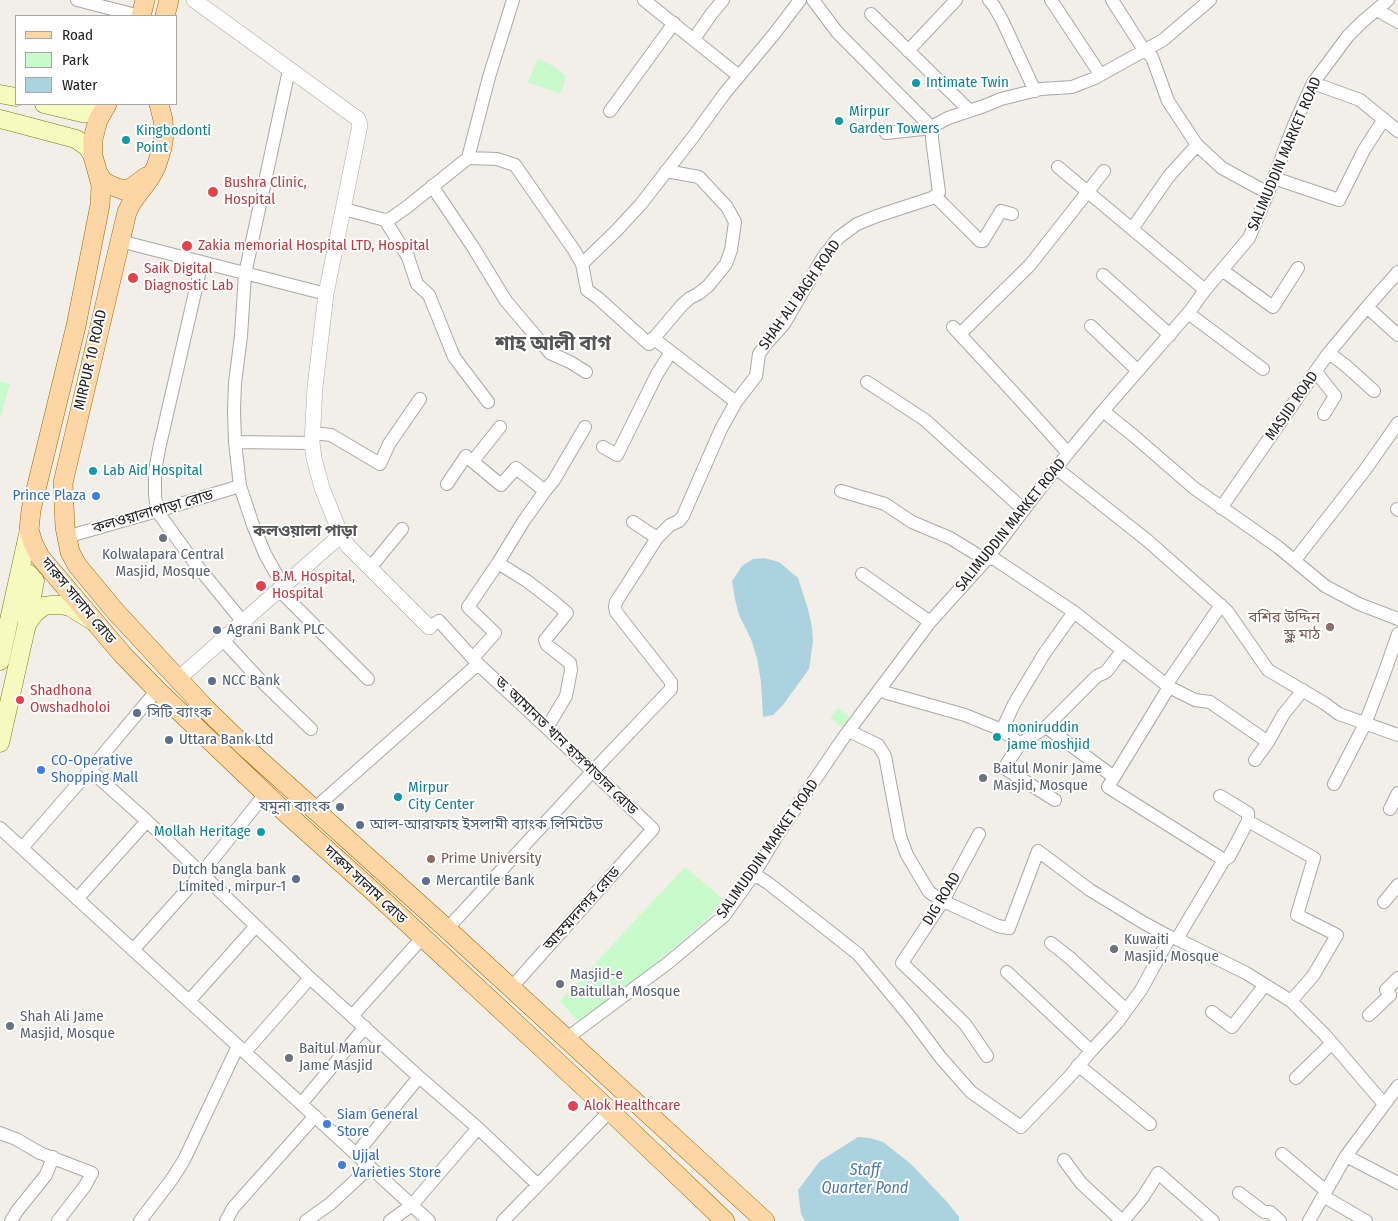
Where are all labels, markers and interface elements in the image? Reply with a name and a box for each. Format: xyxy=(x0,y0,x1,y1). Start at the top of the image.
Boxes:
legend xyxy=(15,15,178,105)
text: Road xyxy=(62,26,93,44)
text: Park xyxy=(62,51,89,69)
place label: Intimate Twin xyxy=(926,74,1009,92)
street label: SALIMUDDIN MARKET ROAD xyxy=(1244,74,1326,234)
text: Water xyxy=(62,76,97,94)
marker: Intimate Twin xyxy=(910,77,922,89)
place label: Mirpur Garden Towers xyxy=(849,103,939,138)
marker: Mirpur Garden Towers xyxy=(833,115,845,127)
place label: Kingbodonti Point xyxy=(136,122,211,157)
marker: Kingbodonti Point xyxy=(120,134,132,146)
place label: Bushra Clinic, Hospital xyxy=(224,174,307,209)
marker: Bushra Clinic, Hospital xyxy=(206,185,220,199)
place label: Zakia memorial Hospital LTD, Hospital xyxy=(198,237,429,255)
street label: SHAH ALI BAGH ROAD xyxy=(755,237,845,353)
marker: Zakia memorial Hospital LTD, Hospital xyxy=(180,239,194,253)
place label: Saik Digital Diagnostic Lab xyxy=(144,260,233,295)
marker: Saik Digital Diagnostic Lab xyxy=(126,271,140,285)
street label: MIRPUR 10 ROAD xyxy=(71,308,111,412)
district label: শাহ আলী বাগ xyxy=(495,332,611,356)
street label: MASJID ROAD xyxy=(1262,368,1322,444)
street label: SALIMUDDIN MARKET ROAD xyxy=(952,455,1070,595)
place label: Lab Aid Hospital xyxy=(103,462,203,480)
marker: Lab Aid Hospital xyxy=(87,465,99,477)
street label: কলওয়ালাপাড়া রোড xyxy=(91,486,215,538)
place label: Prince Plaza xyxy=(12,487,86,505)
marker: Prince Plaza xyxy=(90,490,102,502)
district label: কলওয়ালা পাড়া xyxy=(253,522,357,542)
marker: Kolwalapara Central Masjid, Mosque xyxy=(157,532,169,544)
place label: Kolwalapara Central Masjid, Mosque xyxy=(102,546,224,581)
street label: দারুস সালাম রোড xyxy=(37,554,119,648)
place label: B.M. Hospital, Hospital xyxy=(272,568,355,603)
marker: B.M. Hospital, Hospital xyxy=(254,579,268,593)
place label: বশির উদ্দিন স্কুল মাঠ xyxy=(1249,609,1320,644)
place label: Agrani Bank PLC xyxy=(227,621,325,639)
marker: বশির উদ্দিন স্কুল মাঠ xyxy=(1324,621,1336,633)
marker: Agrani Bank PLC xyxy=(211,624,223,636)
place label: NCC Bank xyxy=(222,672,280,690)
street label: ড. আমানত খান হাসপাতাল রোড xyxy=(491,673,641,819)
marker: NCC Bank xyxy=(206,675,218,687)
place label: Shadhona Owshadholoi xyxy=(30,682,110,717)
marker: Shadhona Owshadholoi xyxy=(14,694,26,706)
place label: সিটি ব্যাংক xyxy=(147,704,212,722)
marker: সিটি ব্যাংক xyxy=(131,707,143,719)
place label: moniruddin jame moshjid xyxy=(1007,719,1090,754)
place label: Uttara Bank Ltd xyxy=(179,731,273,749)
marker: moniruddin jame moshjid xyxy=(991,731,1003,743)
marker: Uttara Bank Ltd xyxy=(163,734,175,746)
place label: CO-Operative Shopping Mall xyxy=(51,752,138,787)
place label: Baitul Monir Jame Masjid, Mosque xyxy=(993,760,1102,795)
marker: CO-Operative Shopping Mall xyxy=(35,764,47,776)
marker: Baitul Monir Jame Masjid, Mosque xyxy=(977,772,989,784)
street label: SALIMUDDIN MARKET ROAD xyxy=(713,776,823,922)
place label: Mirpur City Center xyxy=(408,779,474,814)
marker: Mirpur City Center xyxy=(392,791,404,803)
place label: যমুনা ব্যাংক xyxy=(259,798,330,816)
marker: যমুনা ব্যাংক xyxy=(334,801,346,813)
place label: আল-আরাফাহ ইসলামী ব্যাংক লিমিটেড xyxy=(370,816,603,834)
marker: আল-আরাফাহ ইসলামী ব্যাংক লিমিটেড xyxy=(354,819,366,831)
place label: Mollah Heritage xyxy=(154,823,251,841)
marker: Mollah Heritage xyxy=(255,826,267,838)
street label: দারুস সালাম রোড xyxy=(320,842,410,928)
place label: Prime University xyxy=(441,850,541,868)
marker: Prime University xyxy=(425,853,437,865)
place label: Dutch bangla bank Limited , mirpur-1 xyxy=(172,861,286,896)
street label: আহম্মদনগর রোড xyxy=(540,864,624,954)
street label: DIG ROAD xyxy=(919,869,965,929)
place label: Mercantile Bank xyxy=(436,872,534,890)
marker: Dutch bangla bank Limited , mirpur-1 xyxy=(290,873,302,885)
marker: Mercantile Bank xyxy=(420,875,432,887)
place label: Kuwaiti Masjid, Mosque xyxy=(1124,931,1219,966)
marker: Kuwaiti Masjid, Mosque xyxy=(1108,943,1120,955)
place label: Masjid-e Baitullah, Mosque xyxy=(570,966,680,1001)
marker: Masjid-e Baitullah, Mosque xyxy=(554,978,566,990)
place label: Shah Ali Jame Masjid, Mosque xyxy=(20,1008,115,1043)
marker: Shah Ali Jame Masjid, Mosque xyxy=(4,1020,16,1032)
place label: Baitul Mamur Jame Masjid xyxy=(299,1040,381,1075)
marker: Baitul Mamur Jame Masjid xyxy=(283,1052,295,1064)
place label: Alok Healthcare xyxy=(584,1097,680,1115)
marker: Alok Healthcare xyxy=(566,1099,580,1113)
place label: Siam General Store xyxy=(337,1106,418,1141)
marker: Siam General Store xyxy=(321,1118,333,1130)
place label: Ujjal Varieties Store xyxy=(352,1147,441,1182)
marker: Ujjal Varieties Store xyxy=(336,1159,348,1171)
water label: Staff Quarter Pond xyxy=(822,1161,908,1199)

